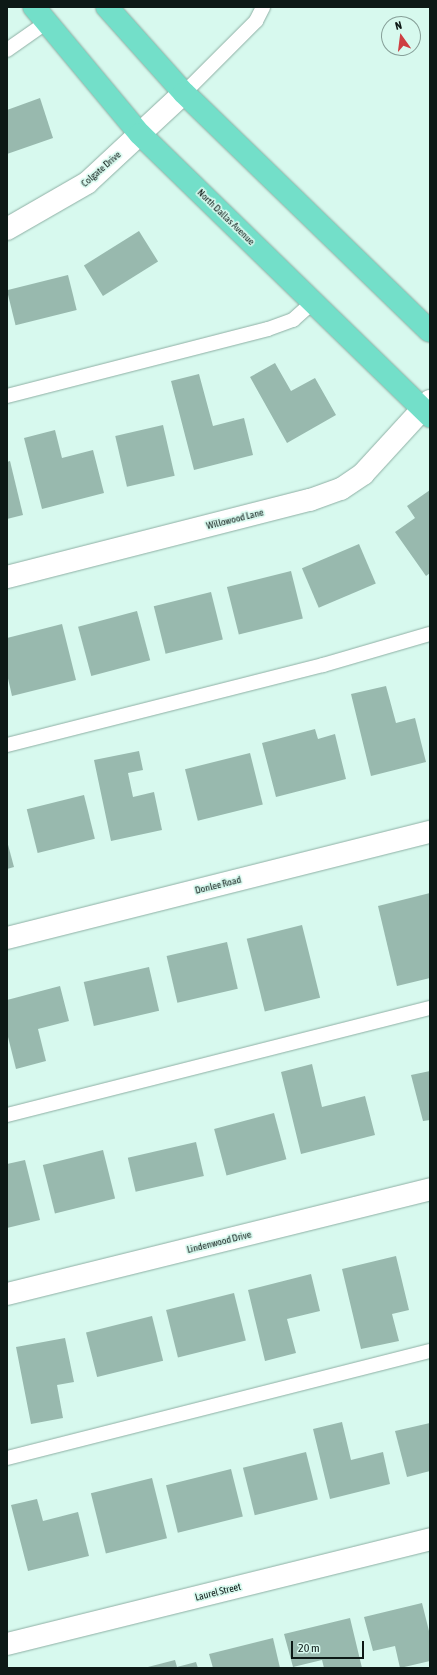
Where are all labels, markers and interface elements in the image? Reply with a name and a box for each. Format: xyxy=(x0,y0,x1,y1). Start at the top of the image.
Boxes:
north arrow xyxy=(381,16,421,56)
text: N xyxy=(394,19,403,32)
street label: Colgate Drive xyxy=(79,149,123,189)
street label: North Dallas Avenue xyxy=(195,187,257,247)
street label: Willowood Lane xyxy=(205,506,265,532)
street label: Donlee Road xyxy=(194,873,242,897)
street label: Lindenwood Drive xyxy=(186,1228,252,1256)
street label: Laurel Street xyxy=(194,1581,242,1603)
scale bar xyxy=(293,1633,366,1659)
text: 20 m xyxy=(298,1641,320,1655)

